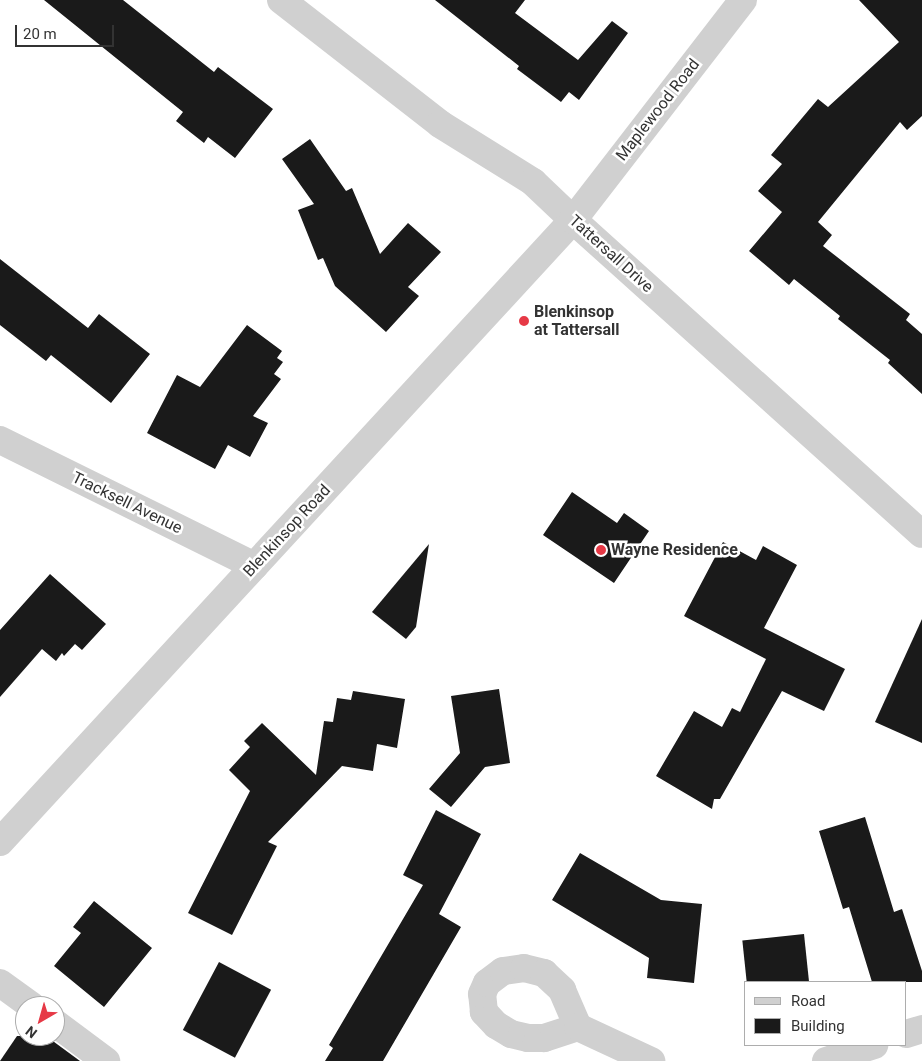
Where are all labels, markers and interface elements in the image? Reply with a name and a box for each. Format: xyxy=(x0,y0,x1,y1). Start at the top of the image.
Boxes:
scale bar xyxy=(18,15,116,47)
text: 20 m xyxy=(23,25,57,43)
street label: Maplewood Road xyxy=(612,55,704,165)
street label: Tattersall Drive xyxy=(565,211,657,297)
place label: Blenkinsop at Tattersall xyxy=(534,302,620,340)
marker: Blenkinsop at Tattersall xyxy=(518,315,530,327)
street label: Tracksell Avenue xyxy=(69,468,185,538)
street label: Blenkinsop Road xyxy=(239,481,335,581)
place label: Wayne Residence xyxy=(611,540,738,560)
marker: Wayne Residence xyxy=(595,544,607,556)
legend xyxy=(744,981,907,1046)
text: Road xyxy=(791,992,825,1010)
north arrow xyxy=(15,996,65,1046)
text: Building xyxy=(791,1017,845,1035)
text: N xyxy=(23,1023,40,1041)

